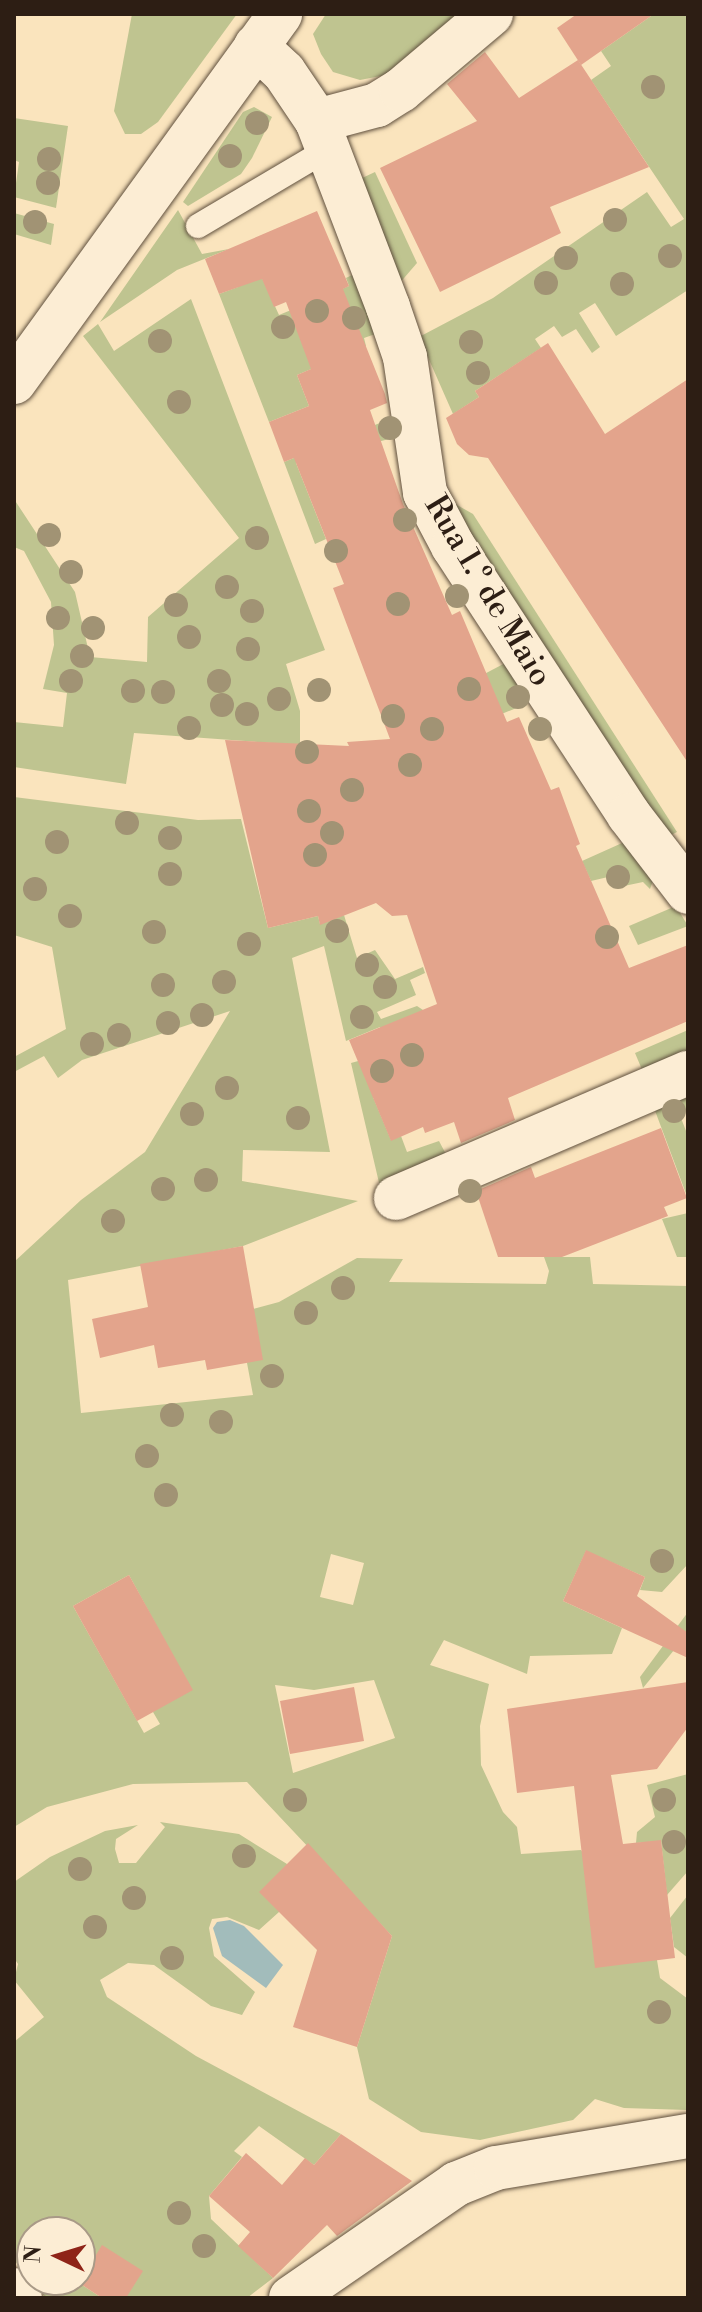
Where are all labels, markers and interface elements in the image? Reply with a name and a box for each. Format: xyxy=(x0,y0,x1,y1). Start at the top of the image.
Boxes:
street label: Rua 1.º de Maio xyxy=(416,489,560,693)
north arrow xyxy=(16,2216,96,2296)
text: N xyxy=(19,2245,48,2264)

